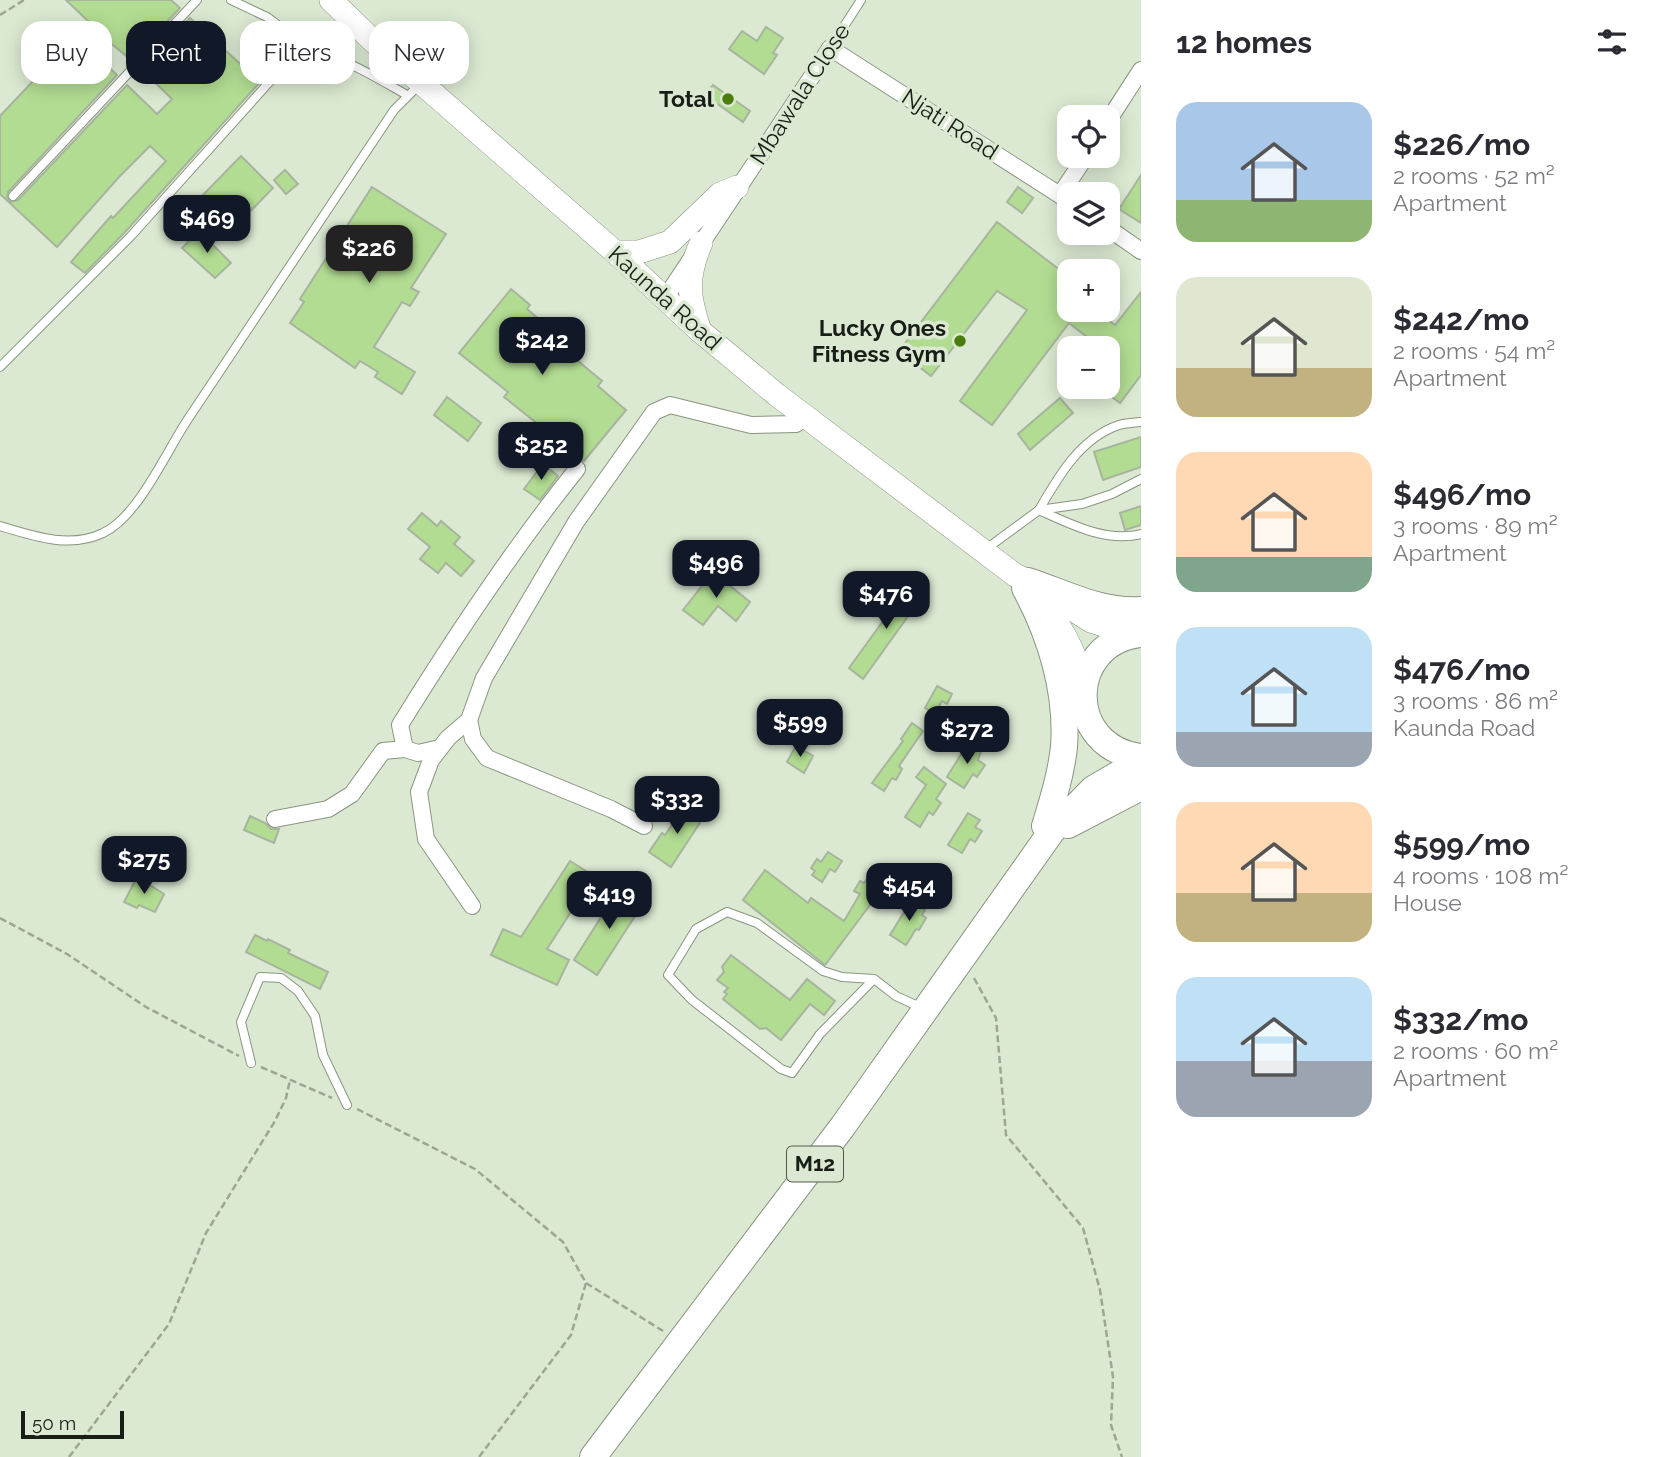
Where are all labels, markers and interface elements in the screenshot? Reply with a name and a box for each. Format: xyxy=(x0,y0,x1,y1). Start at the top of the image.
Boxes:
street label: Mbawala Close xyxy=(744,18,855,169)
chip: Buy xyxy=(21,21,112,84)
chip: Rent xyxy=(126,21,226,84)
chip: Filters xyxy=(240,21,355,84)
chip: New xyxy=(369,21,469,84)
icon: filters xyxy=(1593,23,1631,61)
text: 12 homes xyxy=(1176,25,1312,60)
street label: Njati Road xyxy=(897,83,1003,165)
place label: Total xyxy=(659,85,715,112)
marker: Total xyxy=(720,91,736,107)
map controls xyxy=(1057,105,1120,399)
button: locate xyxy=(1057,105,1120,168)
text: $226/mo xyxy=(1393,127,1530,162)
icon: home xyxy=(1232,130,1316,214)
text: 2 rooms · 52 m² xyxy=(1393,162,1555,189)
button: layers xyxy=(1057,182,1120,245)
text: Apartment xyxy=(1393,189,1507,216)
pin: $469 xyxy=(166,196,248,255)
text: $469 xyxy=(179,204,235,231)
pin: $226 xyxy=(328,226,410,285)
text: $226 xyxy=(342,234,396,261)
street label: Kaunda Road xyxy=(603,240,727,355)
button: + xyxy=(1057,259,1120,322)
text: $242/mo xyxy=(1393,302,1529,337)
icon: home xyxy=(1232,305,1316,389)
place label: Lucky Ones Fitness Gym xyxy=(812,314,946,367)
pin: $242 xyxy=(501,318,583,377)
text: $242 xyxy=(515,326,569,353)
marker: Lucky Ones Fitness Gym xyxy=(952,333,968,349)
button: − xyxy=(1057,336,1120,399)
text: 2 rooms · 54 m² xyxy=(1393,337,1555,364)
text: Apartment xyxy=(1393,364,1507,391)
pin: $252 xyxy=(500,422,582,482)
text: $252 xyxy=(514,431,568,458)
text: $496/mo xyxy=(1393,477,1531,512)
icon: home xyxy=(1232,480,1316,564)
text: 3 rooms · 89 m² xyxy=(1393,512,1558,539)
text: Apartment xyxy=(1393,539,1507,566)
pin: $496 xyxy=(675,540,757,600)
text: $496 xyxy=(688,549,744,576)
pin: $476 xyxy=(845,572,927,631)
text: $476 xyxy=(859,580,913,607)
text: $476/mo xyxy=(1393,652,1530,687)
icon: home xyxy=(1232,655,1316,739)
text: 3 rooms · 86 m² xyxy=(1393,687,1558,714)
pin: $599 xyxy=(759,700,841,759)
pin: $272 xyxy=(926,706,1008,766)
text: $599 xyxy=(773,708,827,735)
text: Kaunda Road xyxy=(1393,714,1535,741)
text: $272 xyxy=(940,715,994,742)
pin: $332 xyxy=(636,776,718,836)
text: $332 xyxy=(650,785,704,812)
text: $599/mo xyxy=(1393,827,1530,862)
icon: home xyxy=(1232,830,1316,914)
pin: $275 xyxy=(103,836,185,896)
text: $275 xyxy=(118,845,170,872)
text: 4 rooms · 108 m² xyxy=(1393,862,1568,889)
pin: $454 xyxy=(868,864,950,923)
pin: $419 xyxy=(568,872,650,931)
text: $454 xyxy=(882,872,936,899)
text: $419 xyxy=(583,880,635,907)
text: House xyxy=(1393,889,1462,916)
text: $332/mo xyxy=(1393,1002,1528,1037)
icon: home xyxy=(1232,1005,1316,1089)
text: 2 rooms · 60 m² xyxy=(1393,1037,1558,1064)
text: Apartment xyxy=(1393,1064,1507,1091)
road number: M12 xyxy=(787,1146,843,1182)
scale bar xyxy=(21,1408,124,1440)
text: 50 m xyxy=(32,1412,76,1434)

